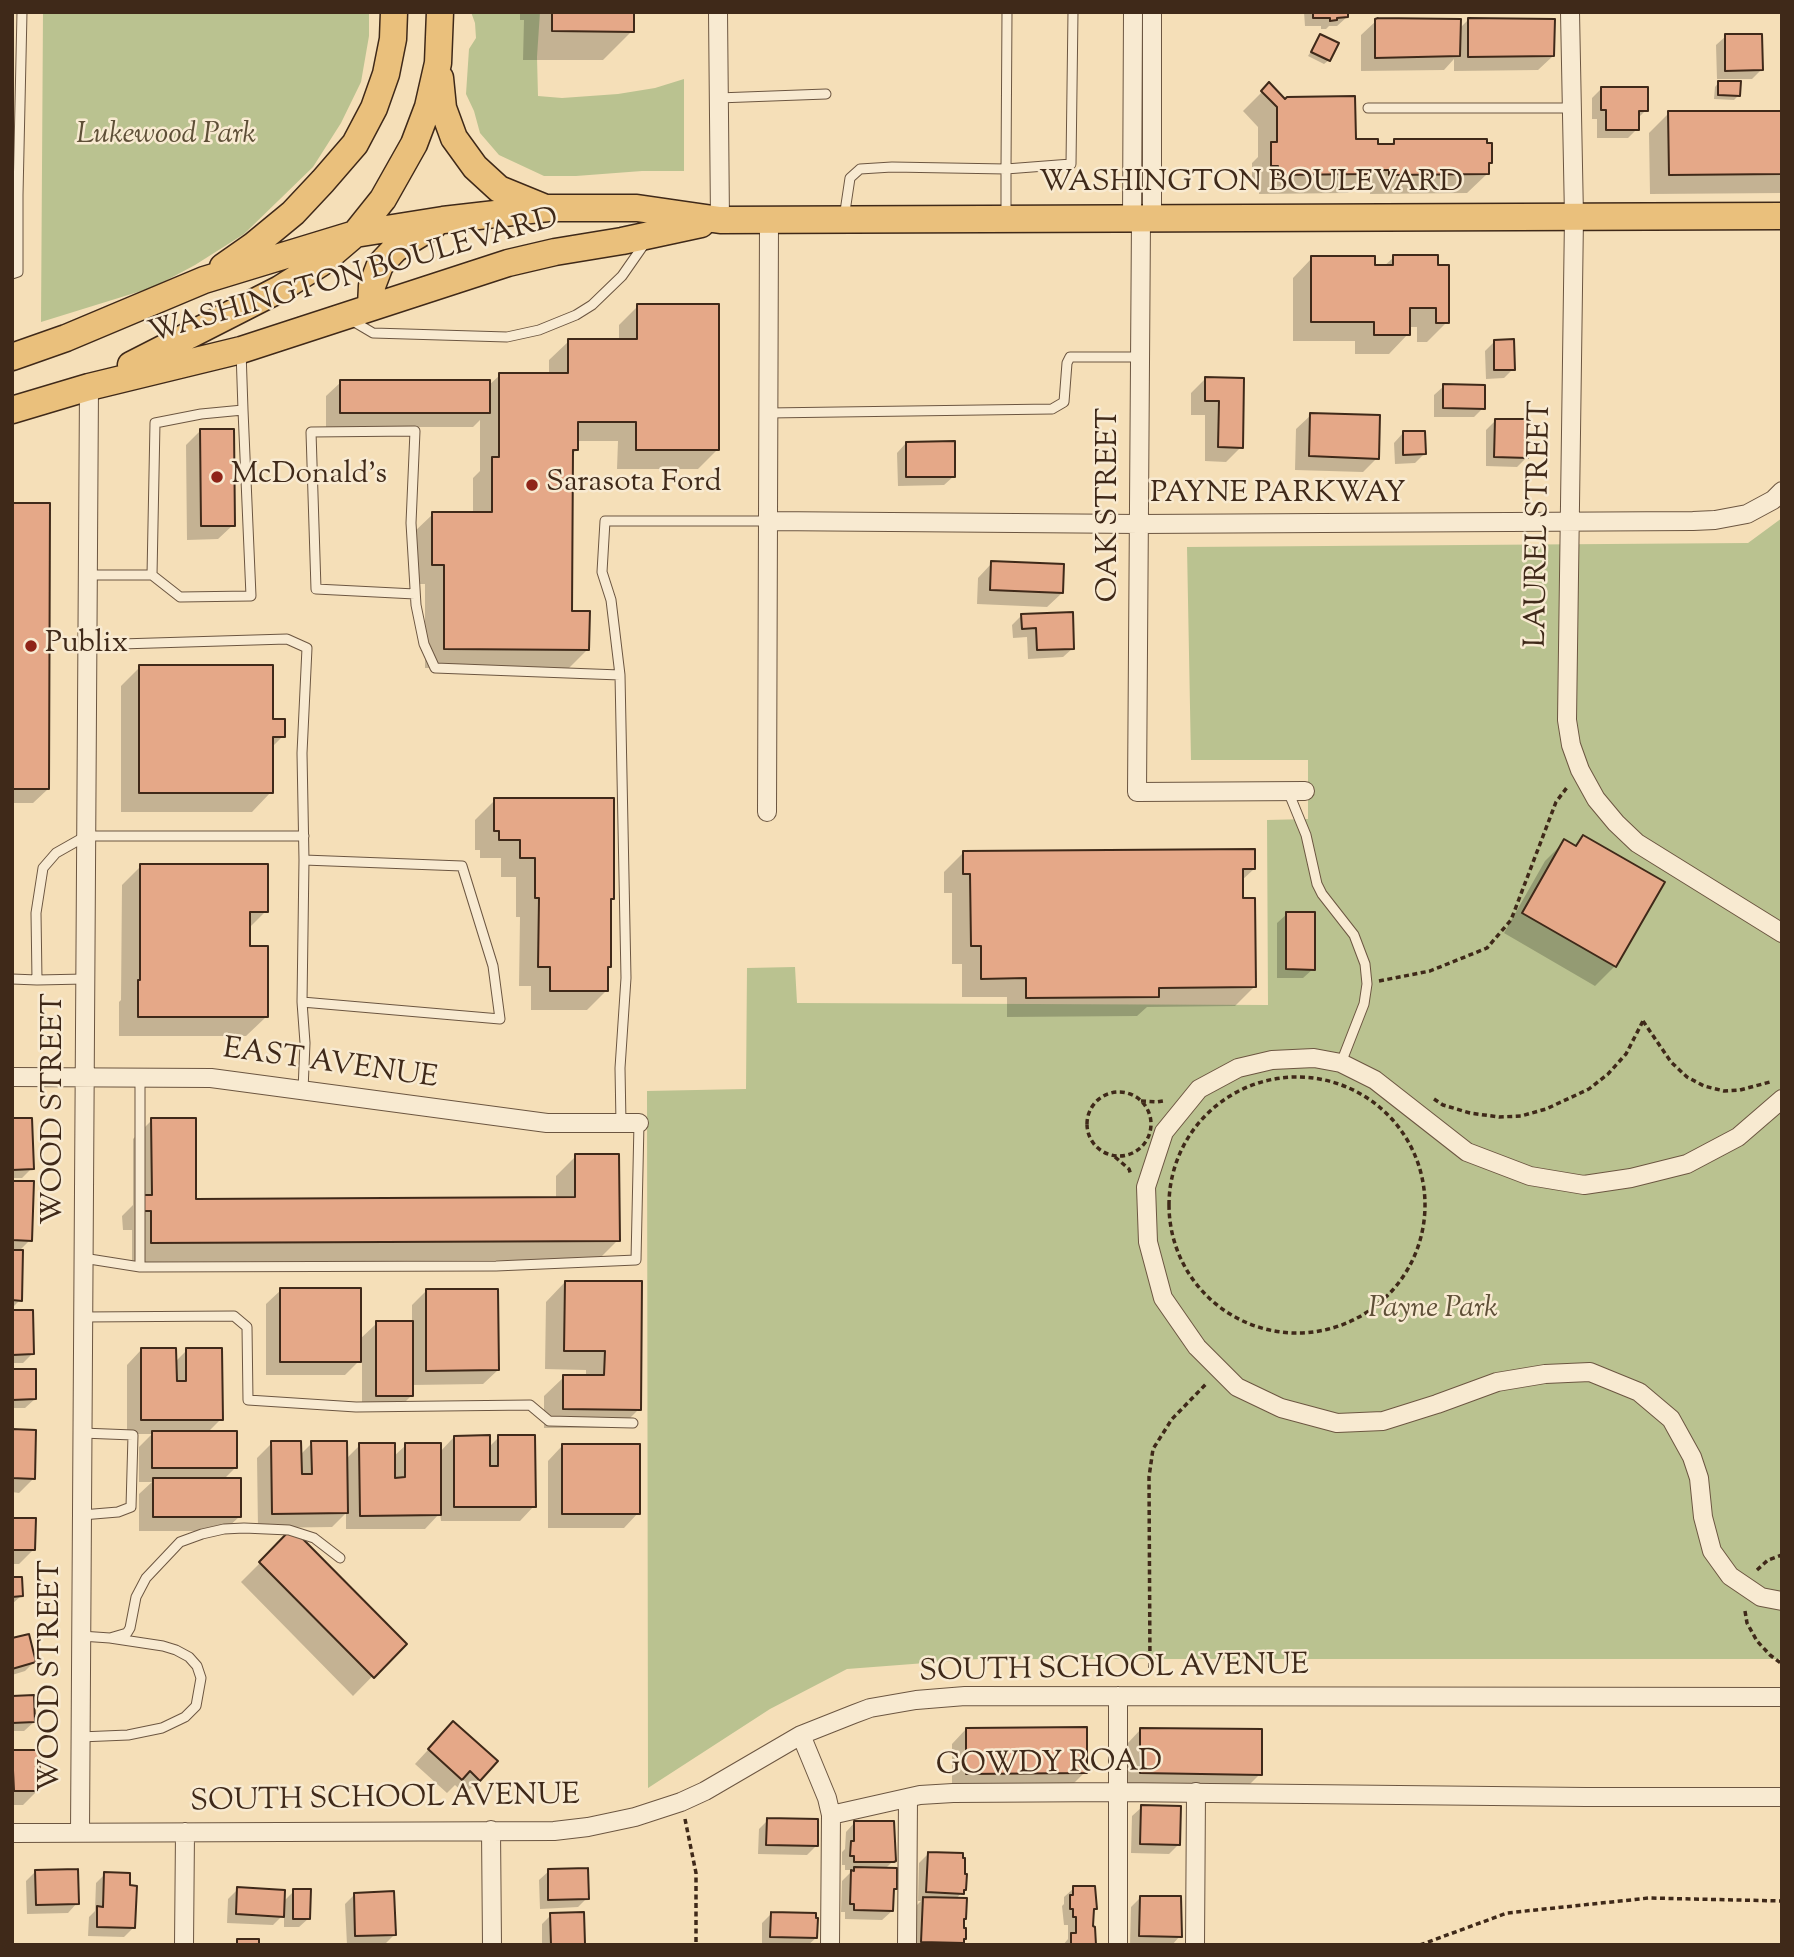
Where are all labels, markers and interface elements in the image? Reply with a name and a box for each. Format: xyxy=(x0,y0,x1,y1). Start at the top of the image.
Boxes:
park label: Lukewood Park xyxy=(76,119,256,155)
street label: WASHINGTON BOULEVARD xyxy=(1039,167,1463,203)
street label: WASHINGTON BOULEVARD xyxy=(145,202,563,354)
street label: LAUREL STREET xyxy=(1521,400,1561,648)
street label: OAK STREET xyxy=(1093,408,1129,602)
place label: McDonald's xyxy=(231,459,387,495)
place label: Sarasota Ford xyxy=(546,467,722,503)
marker: McDonald's xyxy=(209,469,225,485)
marker: Sarasota Ford xyxy=(524,477,540,493)
street label: PAYNE PARKWAY xyxy=(1150,478,1406,514)
place label: Publix xyxy=(45,628,128,664)
marker: Publix xyxy=(23,638,39,654)
street label: WOOD STREET xyxy=(38,993,74,1225)
street label: EAST AVENUE xyxy=(220,1033,440,1099)
park label: Payne Park xyxy=(1368,1293,1498,1329)
street label: WOOD STREET xyxy=(35,1560,71,1792)
street label: SOUTH SCHOOL AVENUE xyxy=(919,1650,1309,1692)
street label: GOWDY ROAD xyxy=(936,1746,1162,1786)
street label: SOUTH SCHOOL AVENUE xyxy=(190,1780,580,1822)

